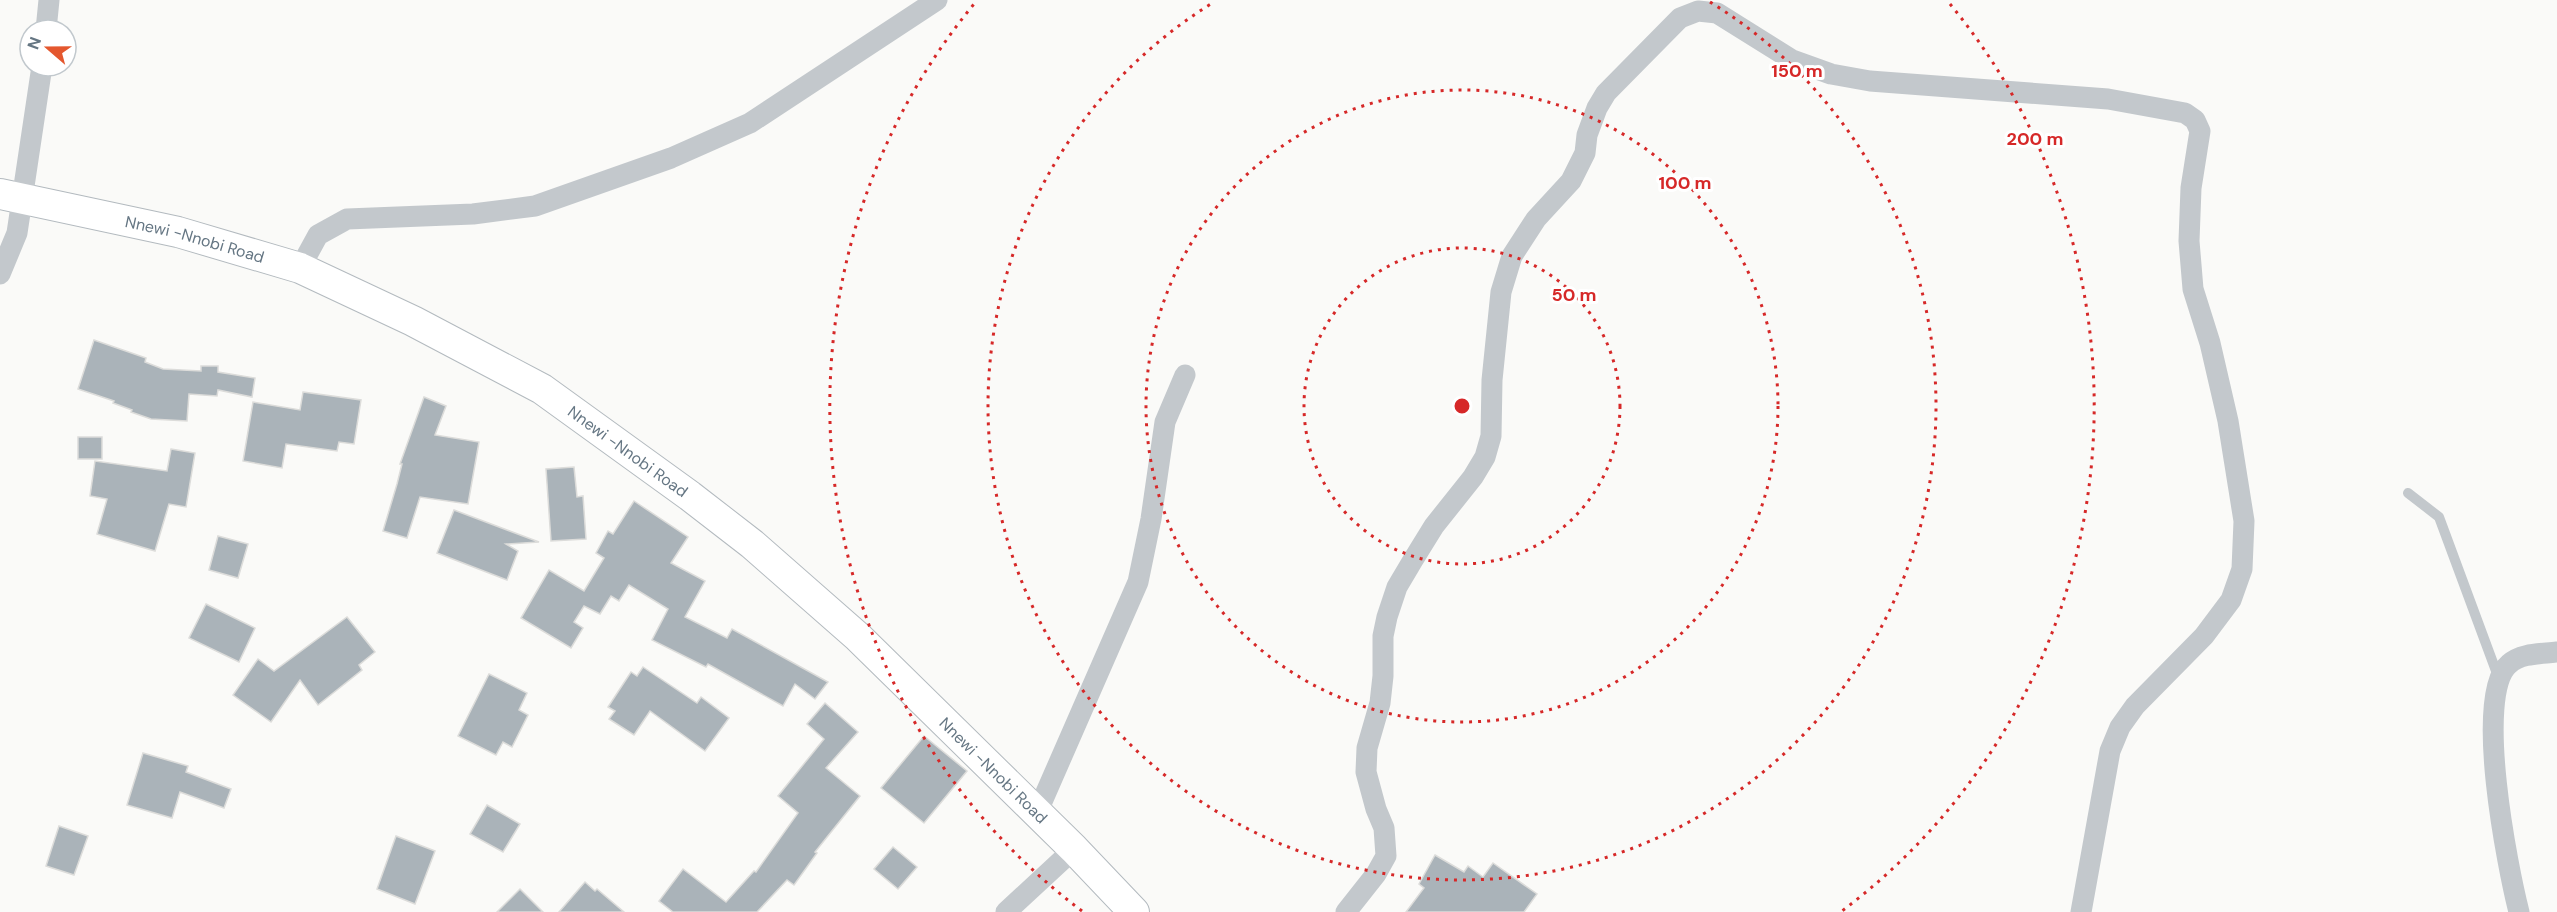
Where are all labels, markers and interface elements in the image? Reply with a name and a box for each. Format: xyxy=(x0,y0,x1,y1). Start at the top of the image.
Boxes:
north arrow xyxy=(18,18,78,78)
text: N xyxy=(23,34,46,52)
text: 150 m xyxy=(1771,59,1823,83)
text: 200 m xyxy=(2007,127,2063,151)
text: 100 m xyxy=(1658,171,1712,195)
street label: Nnewi -Nnobi Road xyxy=(123,211,267,268)
text: 50 m xyxy=(1551,283,1597,307)
centre of rings xyxy=(1452,396,1472,416)
street label: Nnewi -Nnobi Road xyxy=(564,401,692,502)
street label: Nnewi -Nnobi Road xyxy=(935,713,1052,828)

